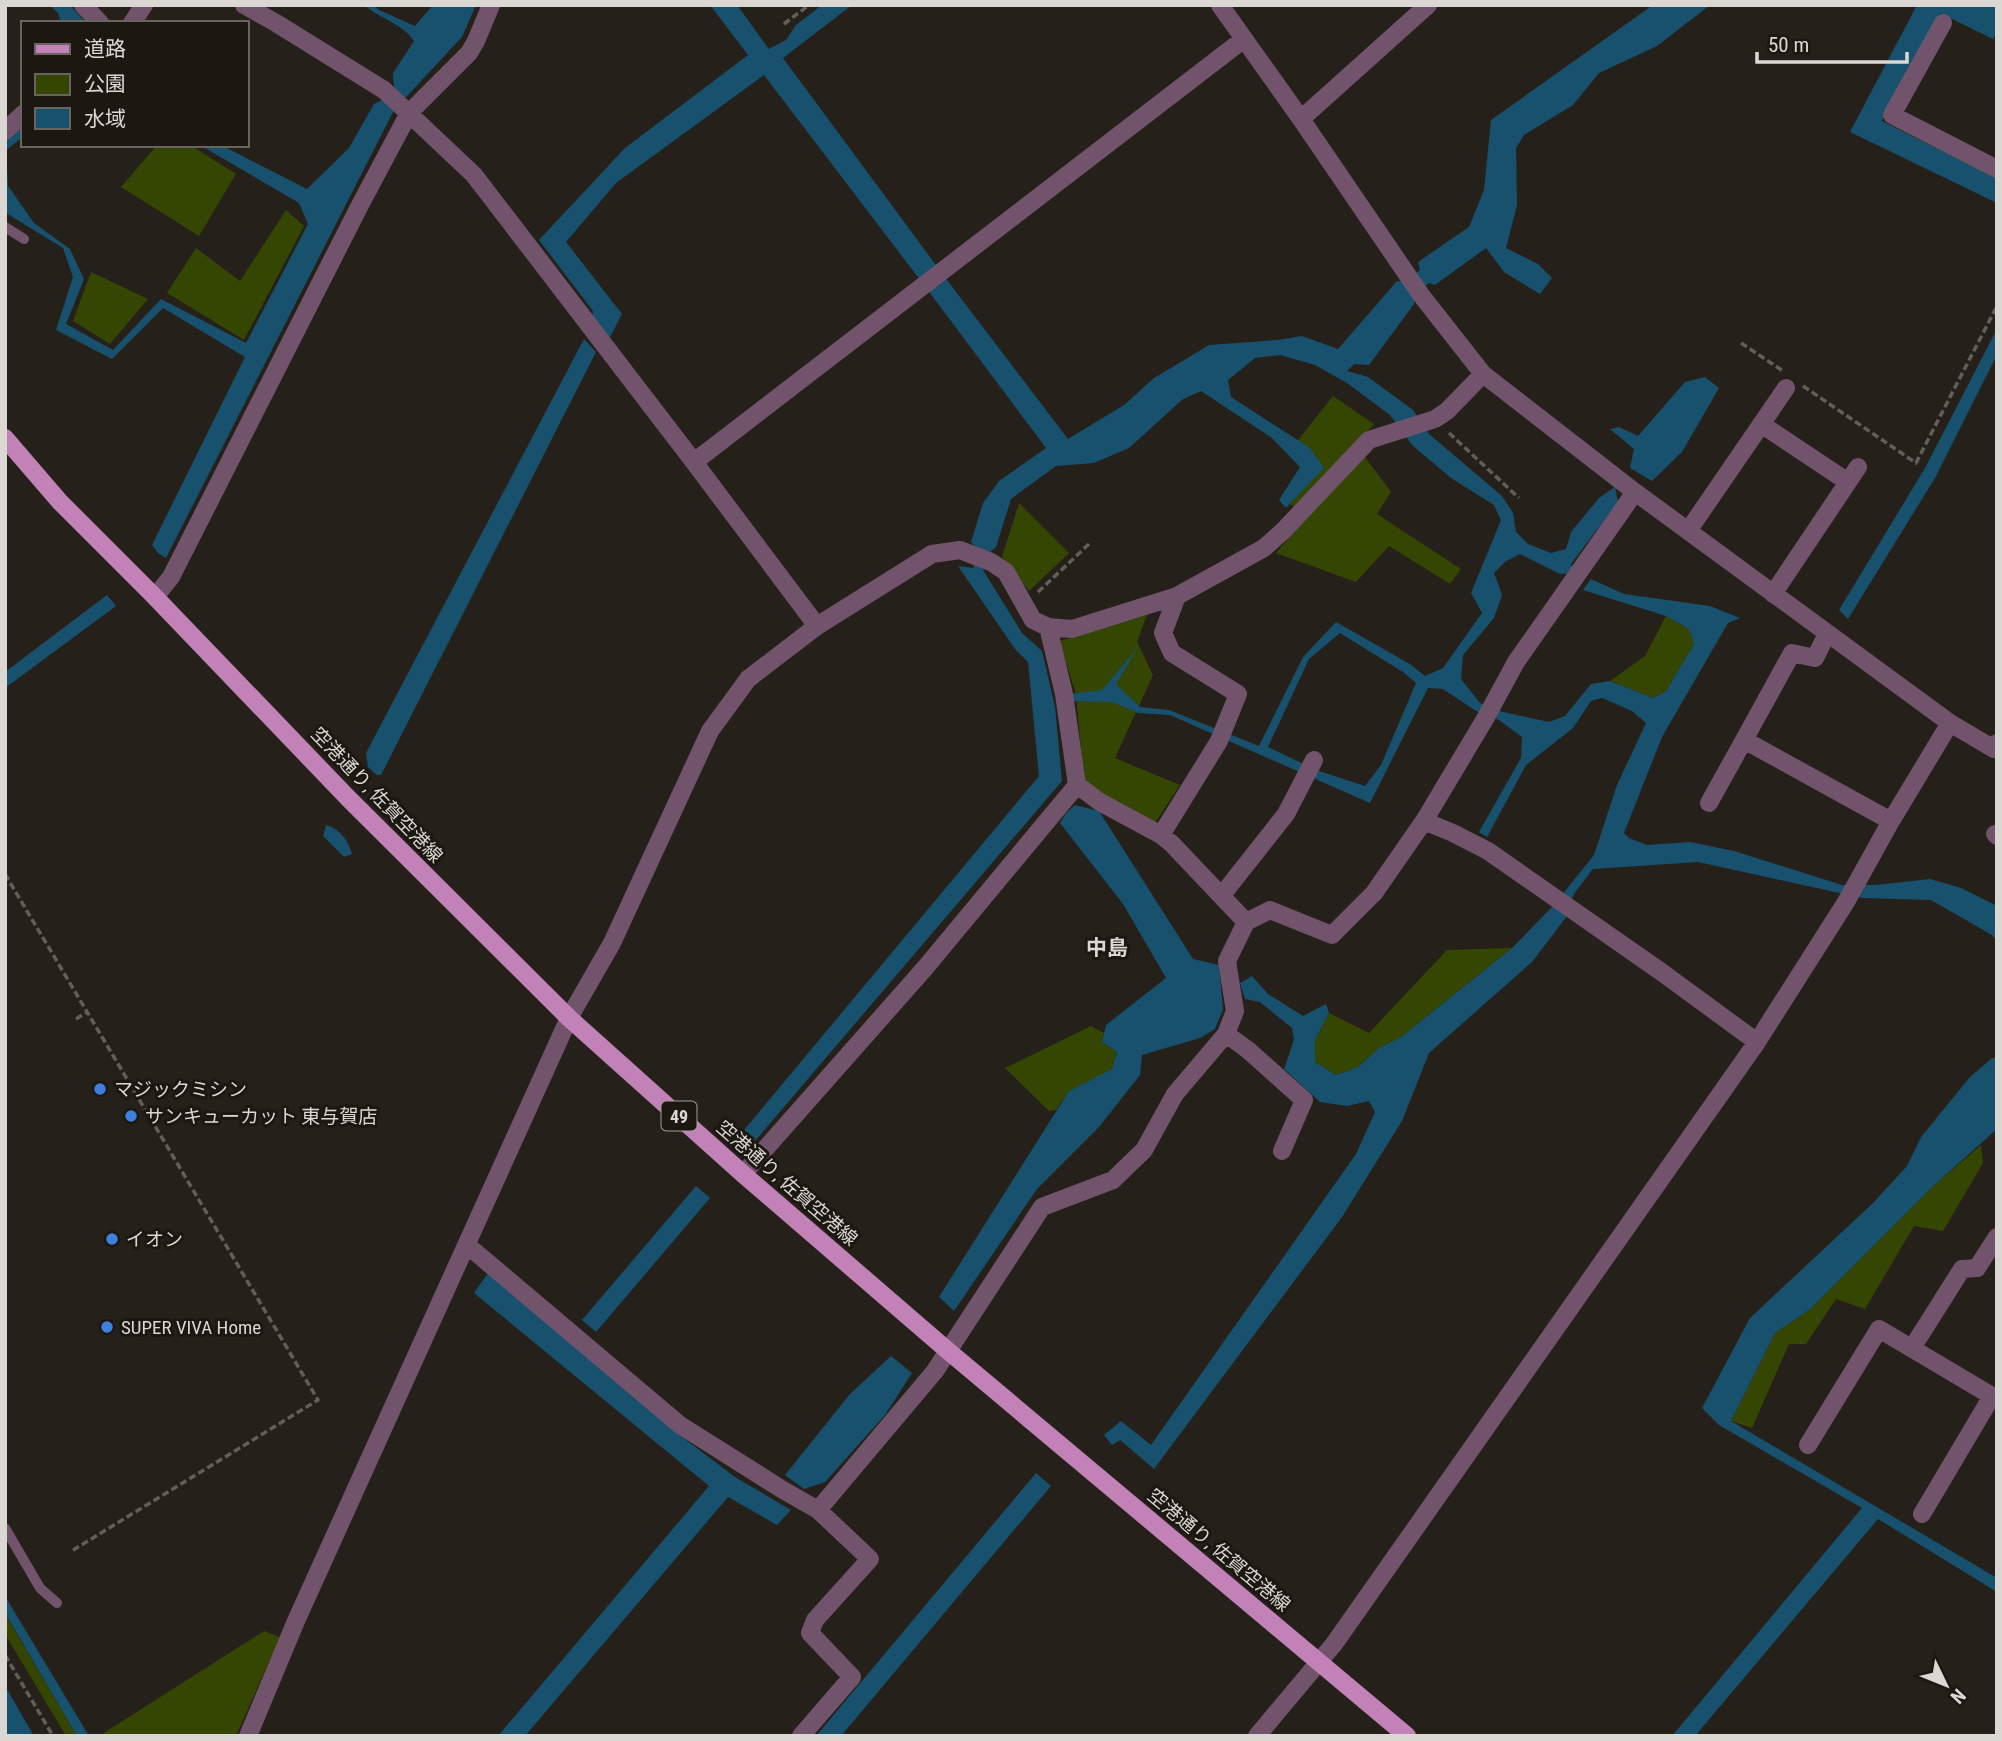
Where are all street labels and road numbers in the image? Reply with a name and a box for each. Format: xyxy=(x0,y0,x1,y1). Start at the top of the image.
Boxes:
street label: 空港通り, 佐賀空港線 xyxy=(307,723,447,867)
road number: 49 xyxy=(662,1101,696,1130)
street label: 空港通り, 佐賀空港線 xyxy=(712,1116,862,1250)
street label: 空港通り, 佐賀空港線 xyxy=(1143,1484,1295,1616)

